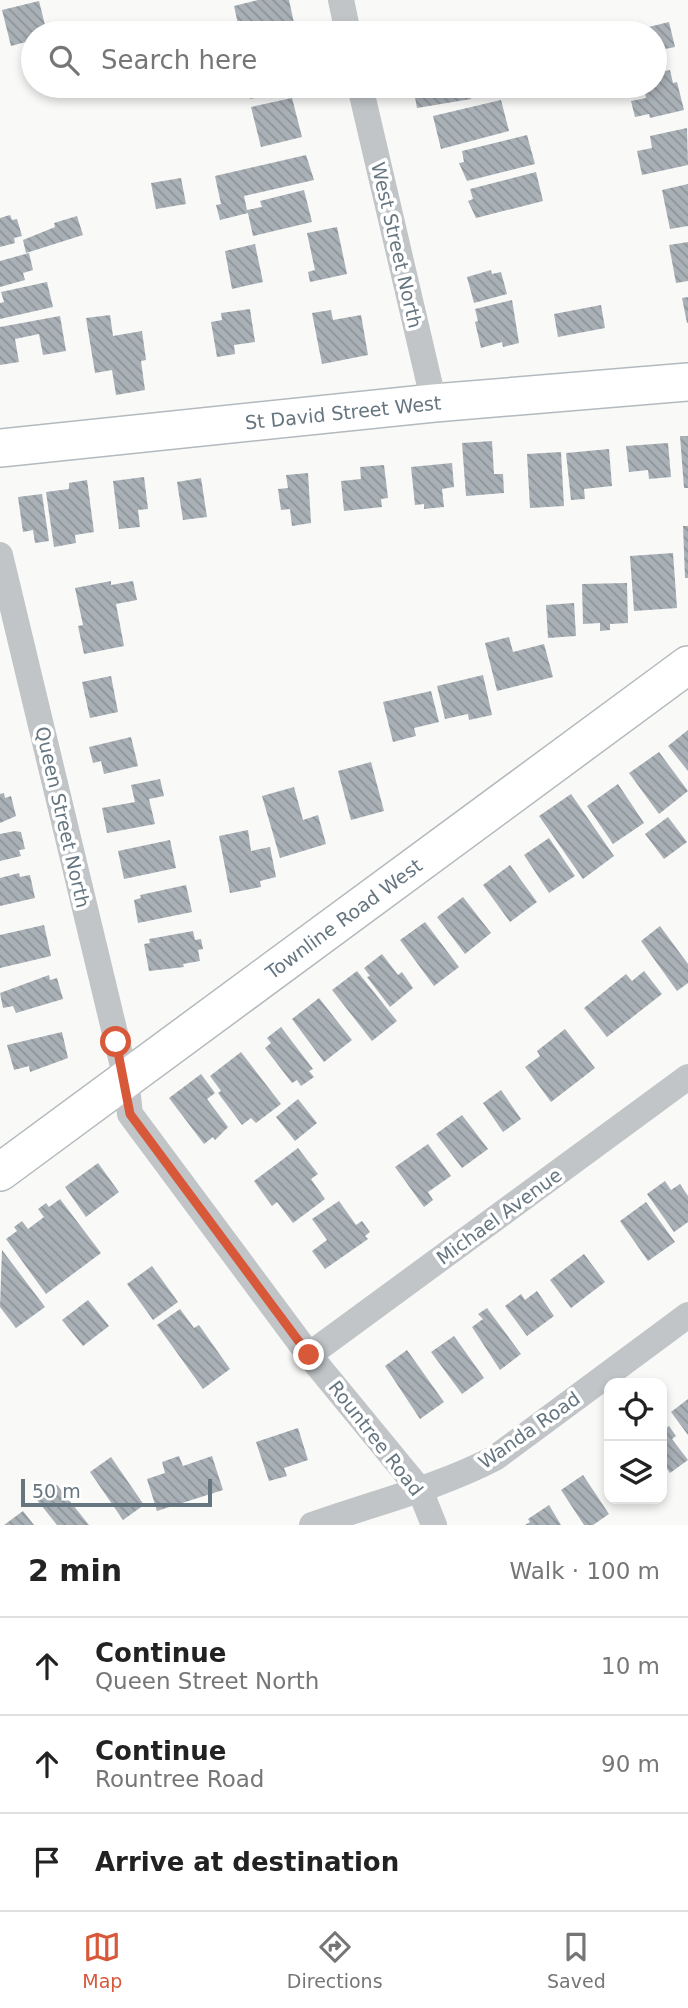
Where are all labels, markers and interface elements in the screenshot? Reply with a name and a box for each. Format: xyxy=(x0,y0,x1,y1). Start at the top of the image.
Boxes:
search box xyxy=(21,21,667,98)
icon: search xyxy=(45,41,83,79)
text: Search here xyxy=(101,45,257,75)
street label: West Street North xyxy=(367,160,427,330)
street label: St David Street West xyxy=(244,391,442,434)
street label: Queen Street North xyxy=(31,724,95,910)
street label: Townline Road West xyxy=(261,854,426,984)
route start xyxy=(100,1026,131,1057)
street label: Michael Avenue xyxy=(432,1163,566,1269)
route end xyxy=(293,1339,324,1370)
street label: Rountree Road xyxy=(324,1376,428,1500)
map controls xyxy=(604,1378,667,1504)
button: locate xyxy=(604,1378,667,1441)
street label: Wanda Road xyxy=(474,1387,584,1473)
button: layers xyxy=(604,1441,667,1504)
scale bar xyxy=(21,1476,212,1508)
text: 50 m xyxy=(32,1480,81,1502)
text: 2 min xyxy=(28,1553,122,1588)
text: Walk · 100 m xyxy=(509,1558,660,1584)
text: Continue xyxy=(95,1638,226,1668)
icon: ahead xyxy=(28,1647,66,1685)
text: 10 m xyxy=(601,1653,660,1679)
text: Queen Street North xyxy=(95,1668,319,1694)
text: Continue xyxy=(95,1736,226,1766)
icon: ahead xyxy=(28,1745,66,1783)
text: 90 m xyxy=(601,1751,660,1777)
text: Rountree Road xyxy=(95,1766,264,1792)
icon: arrive xyxy=(28,1843,66,1881)
text: Arrive at destination xyxy=(95,1847,399,1877)
tab: Map xyxy=(82,1928,122,1992)
tab: Directions xyxy=(287,1928,383,1992)
tab: Saved xyxy=(547,1928,606,1992)

